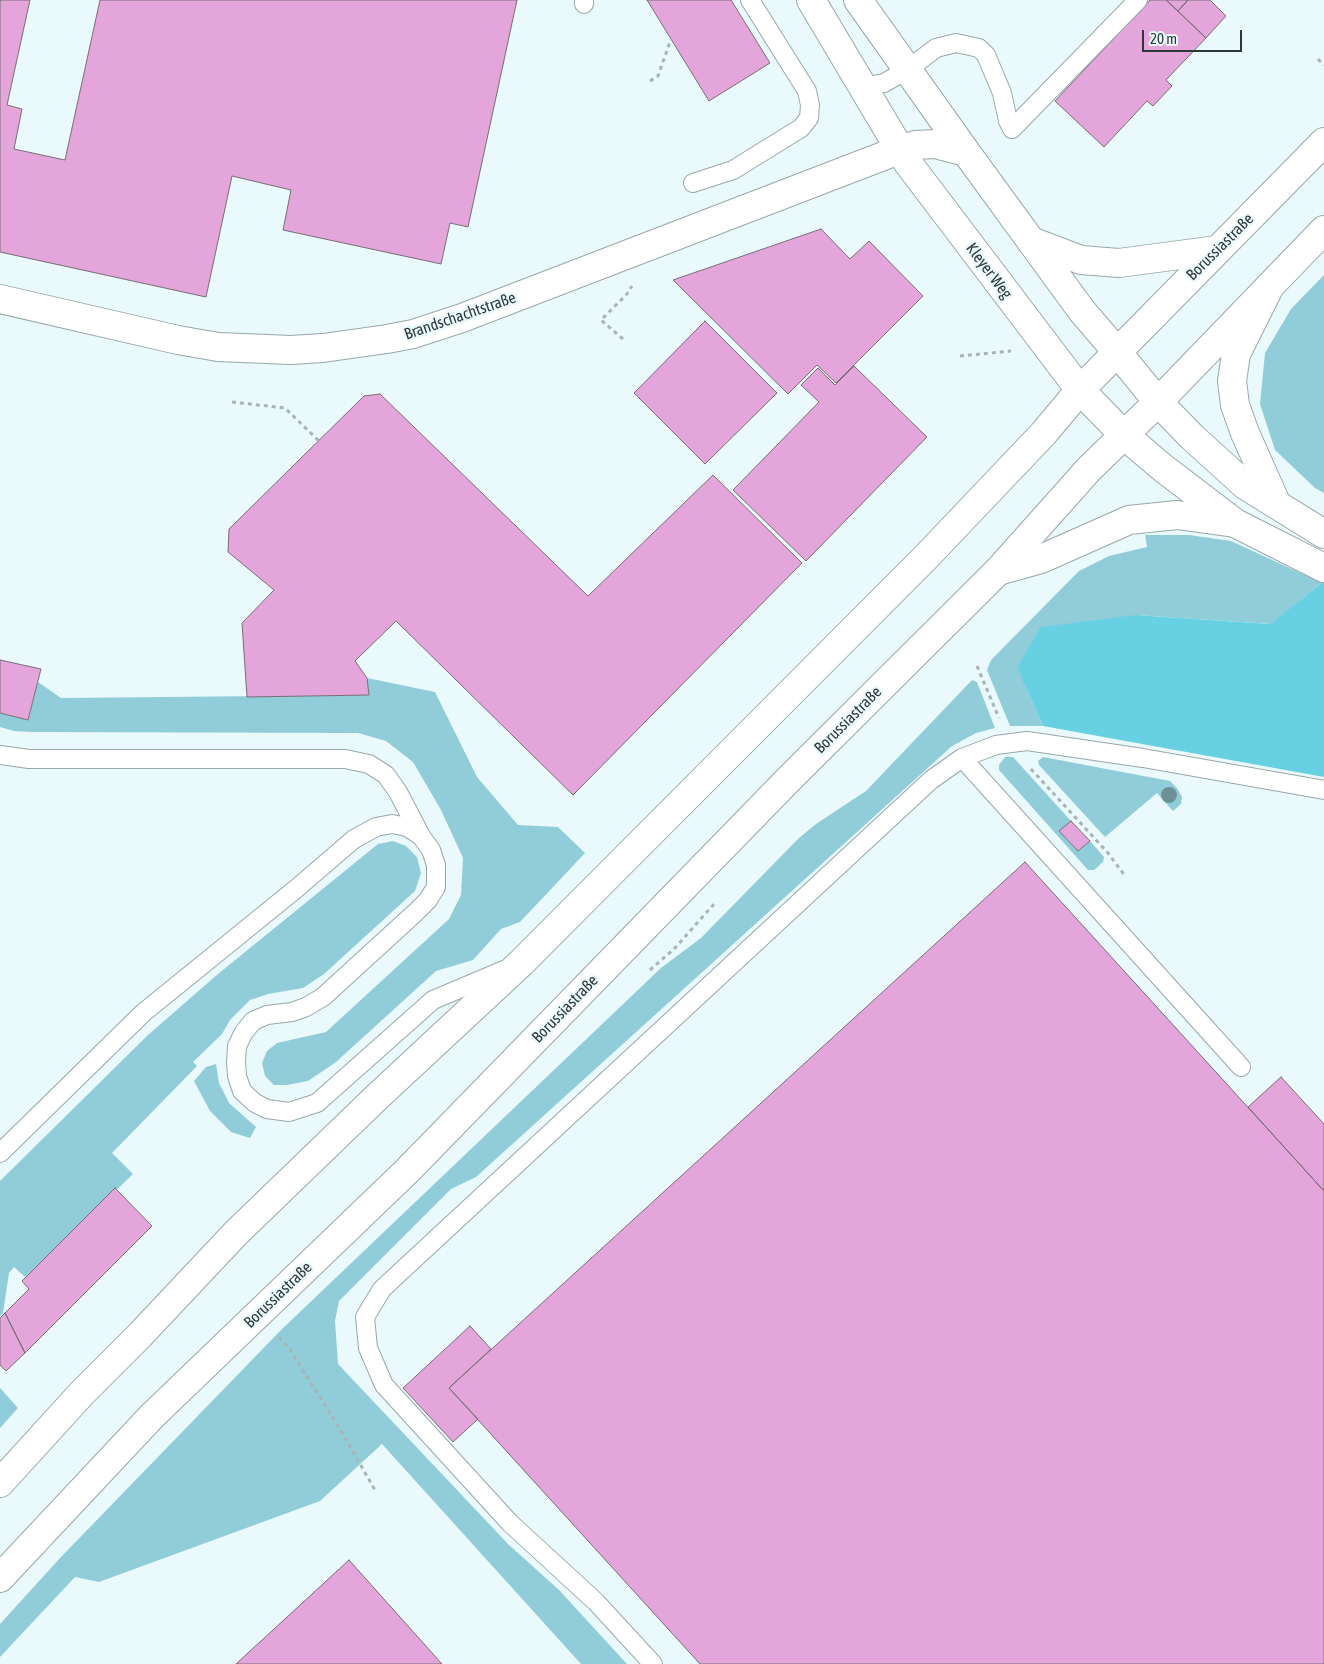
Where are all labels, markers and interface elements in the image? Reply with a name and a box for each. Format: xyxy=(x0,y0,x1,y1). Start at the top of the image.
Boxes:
scale bar xyxy=(1144,20,1244,52)
text: 20 m xyxy=(1150,30,1177,47)
street label: Borussiastraße xyxy=(1183,210,1257,284)
street label: Kleyer Weg xyxy=(962,239,1016,303)
street label: Brandschachtstraße xyxy=(402,288,518,344)
street label: Borussiastraße xyxy=(811,683,885,757)
street label: Borussiastraße xyxy=(528,971,602,1047)
street label: Borussiastraße xyxy=(240,1258,316,1332)

